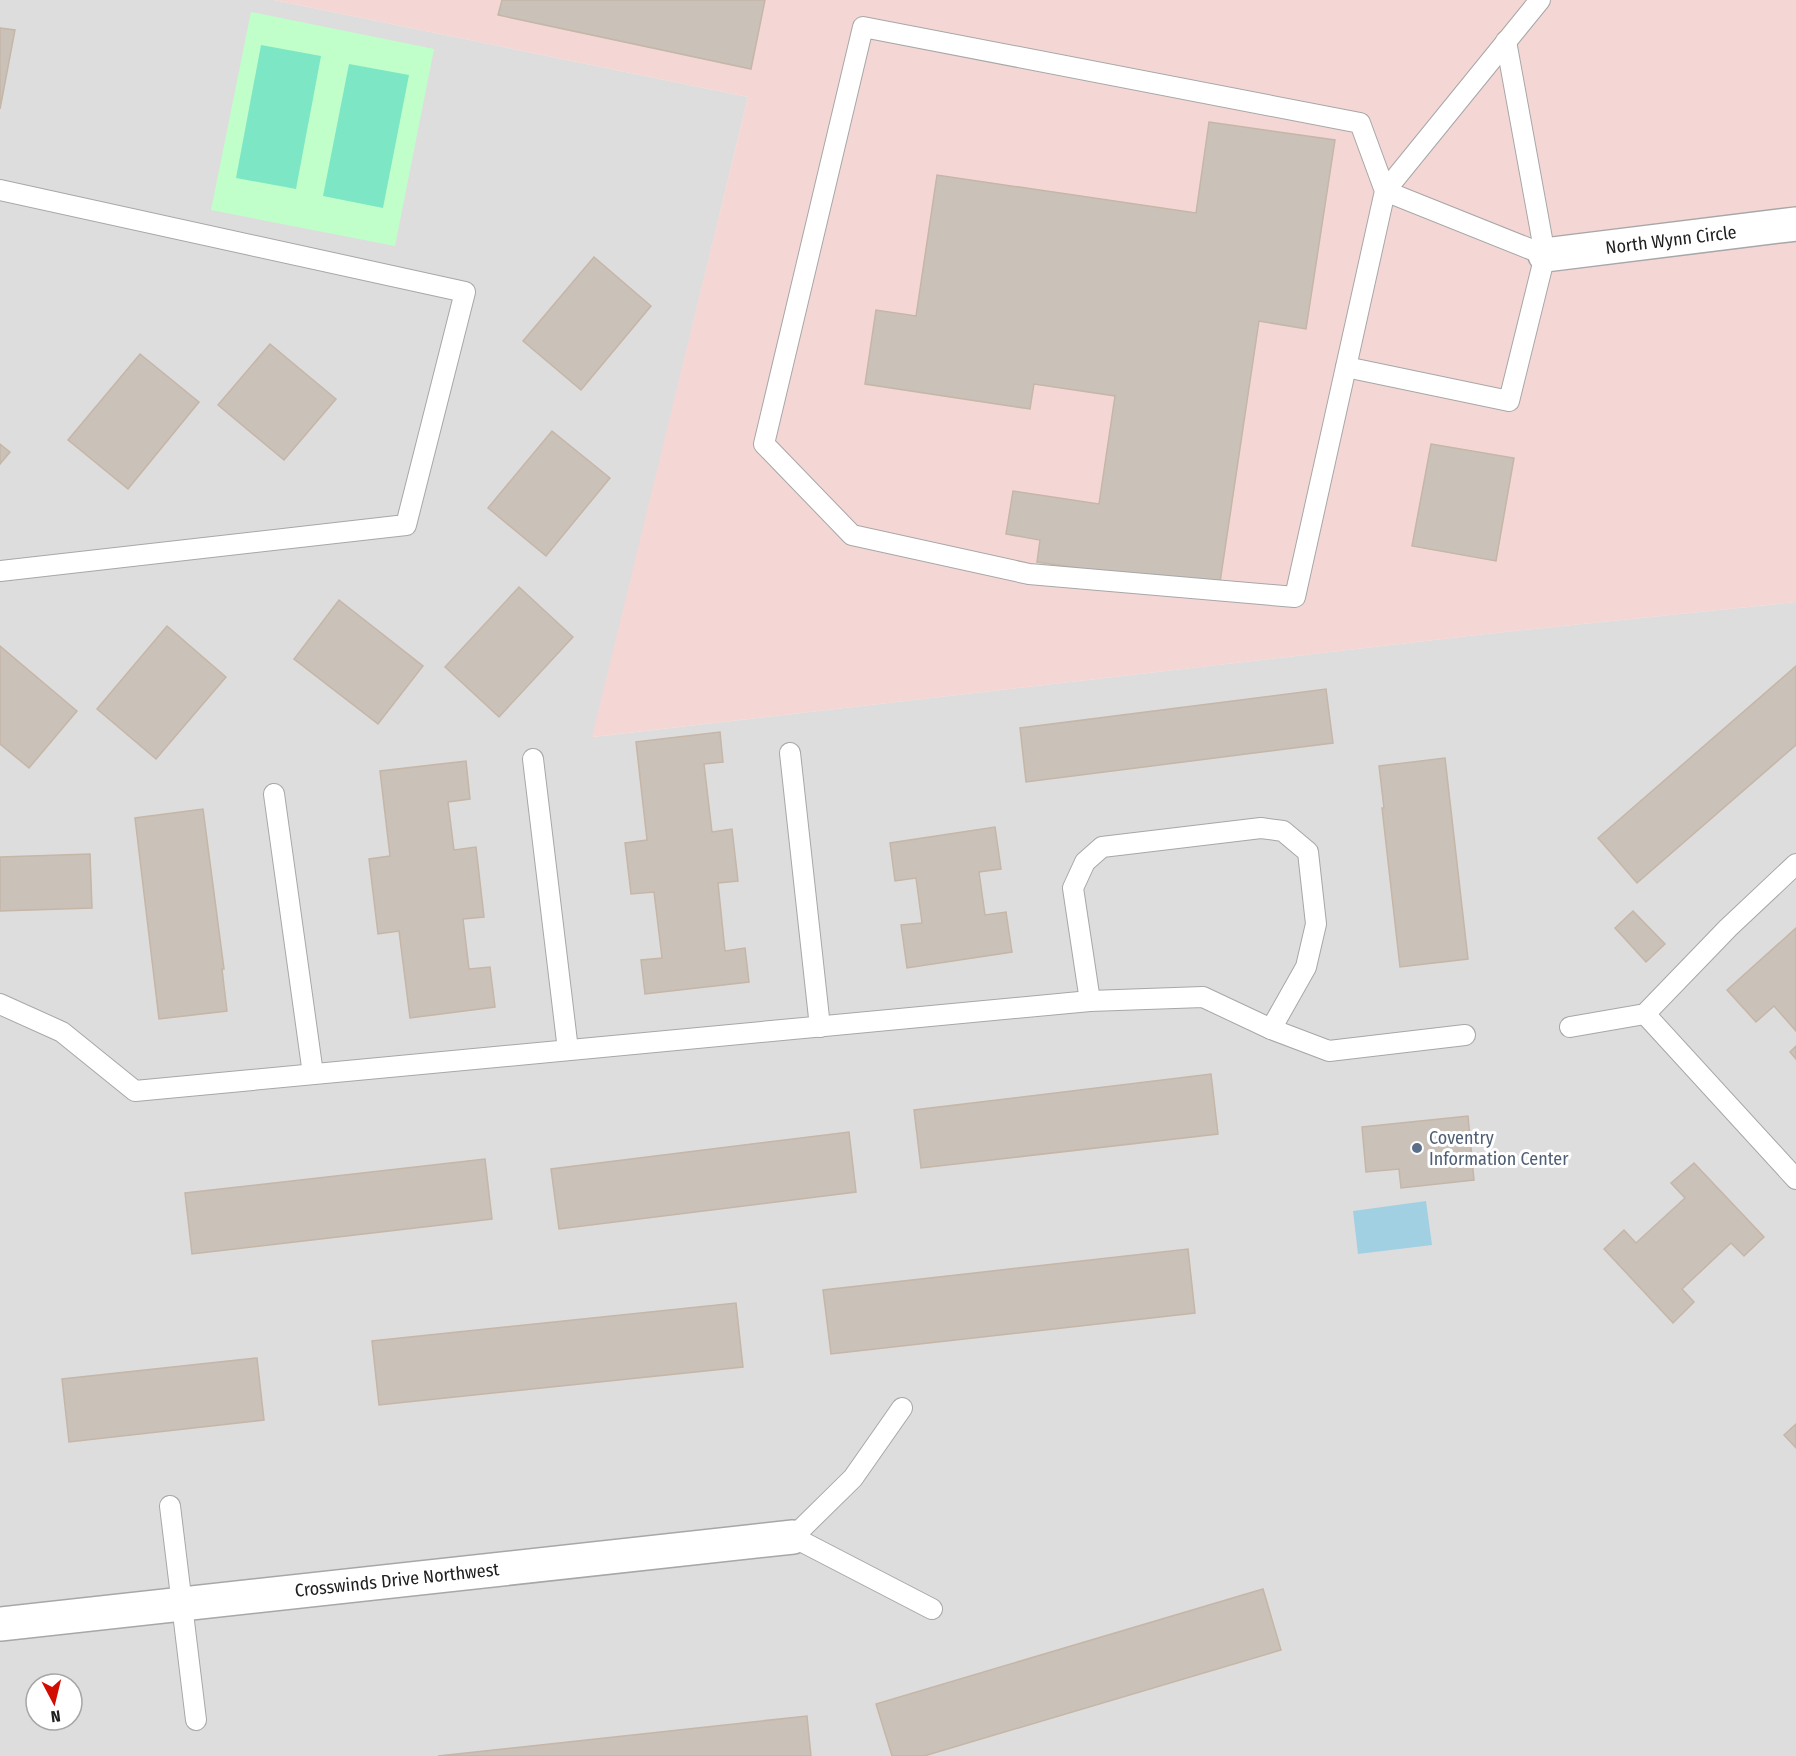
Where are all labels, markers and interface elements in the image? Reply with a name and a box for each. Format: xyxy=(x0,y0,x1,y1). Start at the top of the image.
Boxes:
street label: North Wynn Circle xyxy=(1604,221,1738,259)
place label: Coventry Information Center xyxy=(1429,1127,1569,1170)
marker: Coventry Information Center xyxy=(1410,1141,1424,1155)
street label: Crosswinds Drive Northwest xyxy=(294,1558,500,1602)
north arrow xyxy=(24,1672,84,1732)
text: N xyxy=(50,1706,62,1726)

